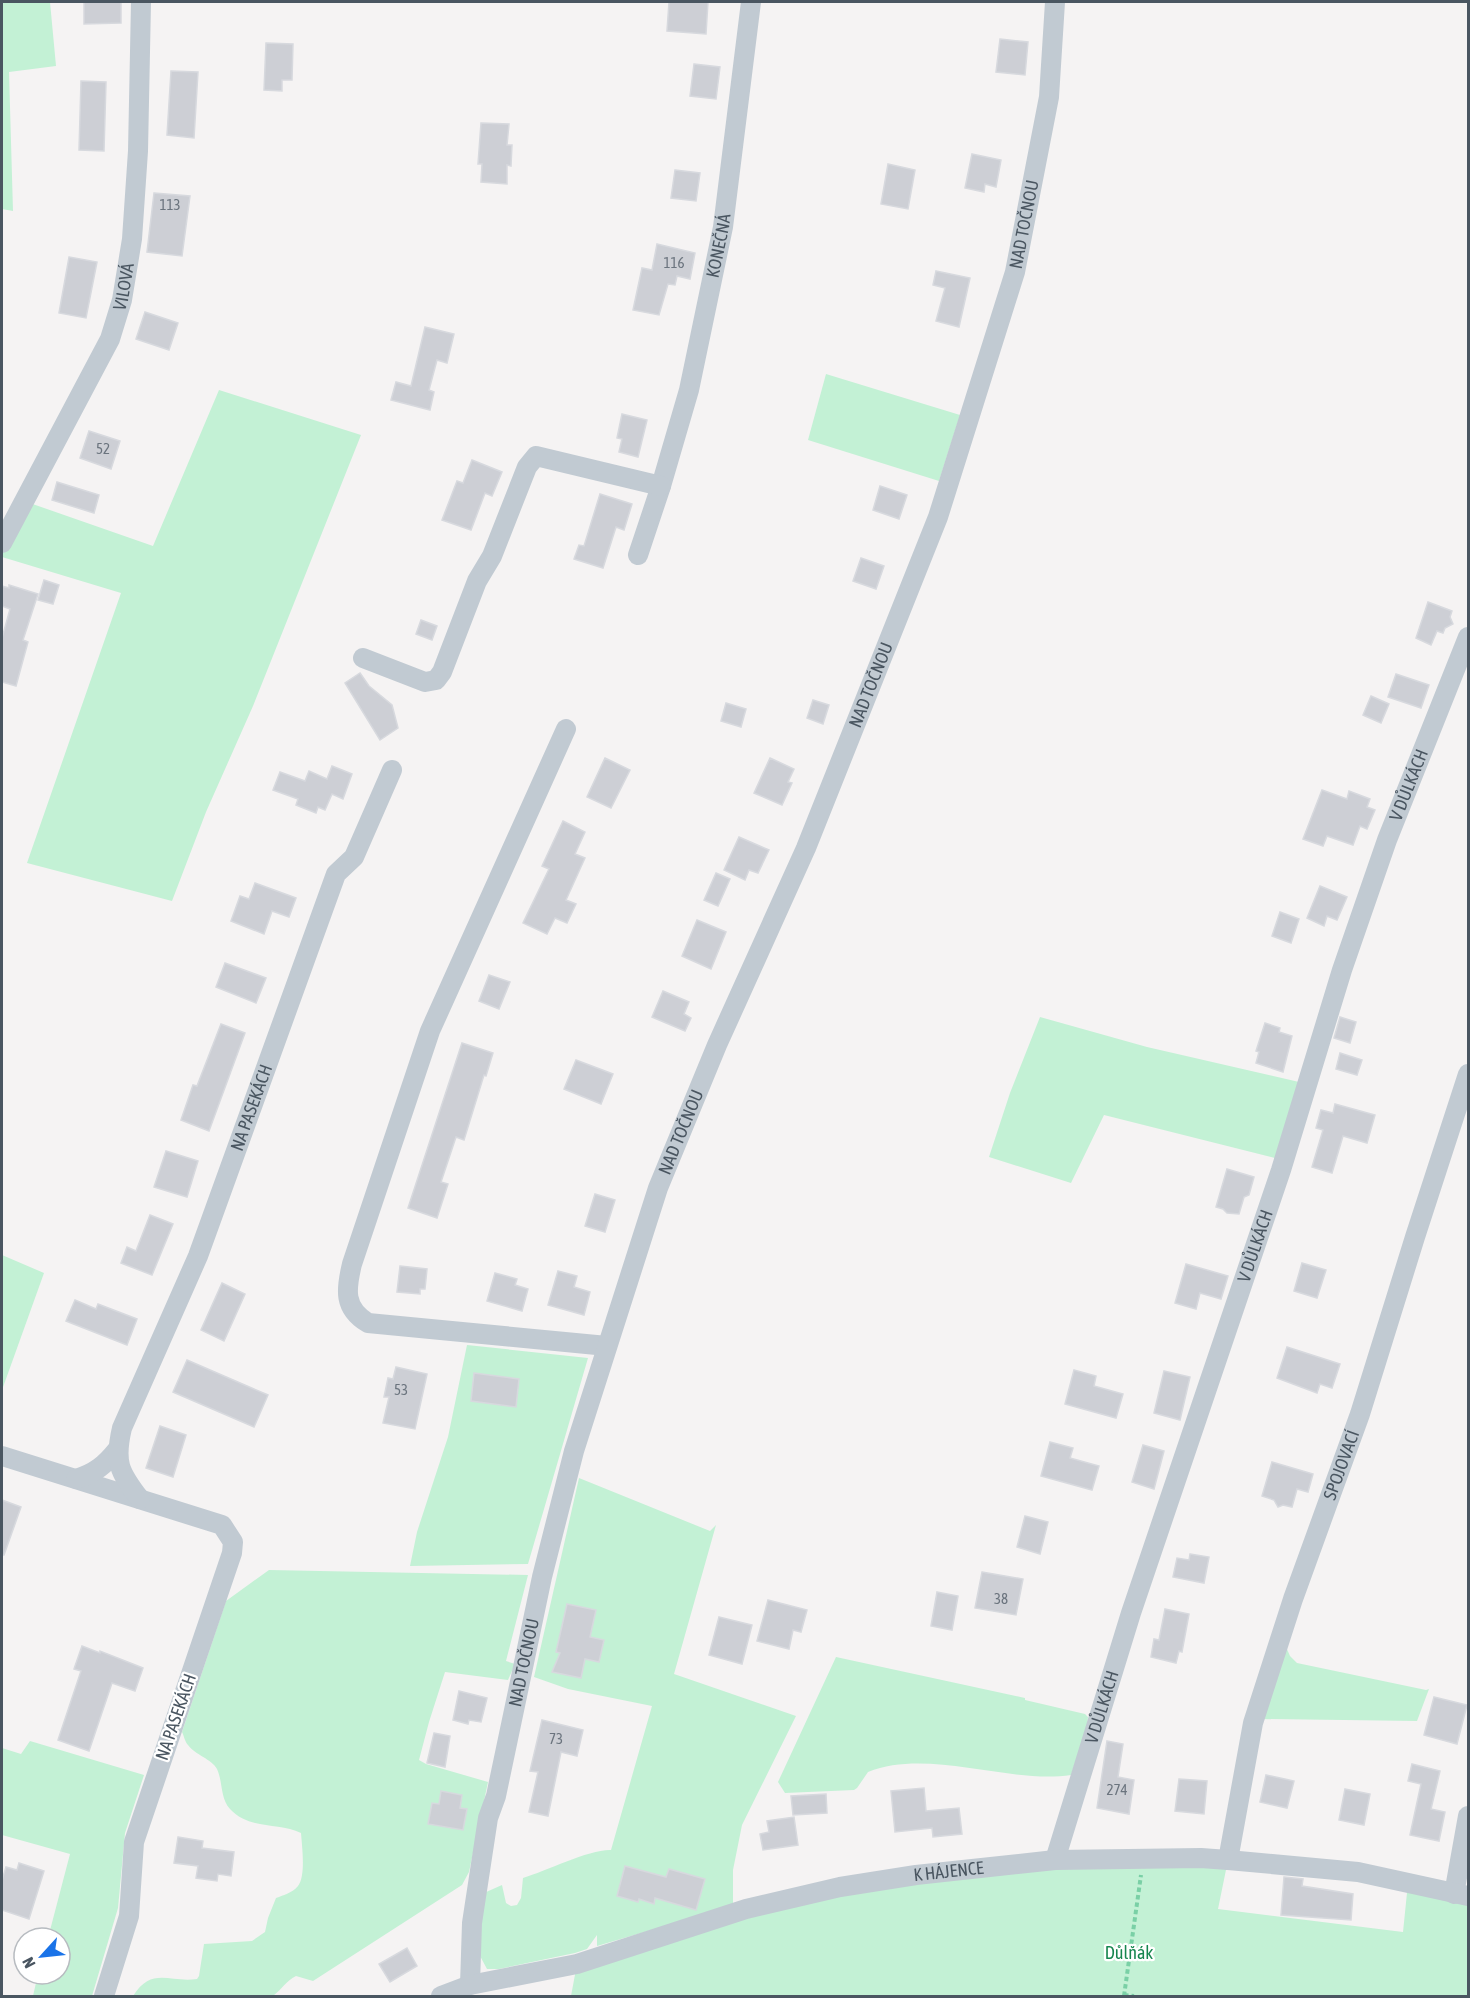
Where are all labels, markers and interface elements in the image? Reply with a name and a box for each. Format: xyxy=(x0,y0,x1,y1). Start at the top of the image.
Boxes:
street label: NAD TOČNOU xyxy=(1005,178,1043,270)
house number: 113 xyxy=(159,196,181,213)
street label: KONEČNÁ xyxy=(702,212,735,280)
house number: 116 xyxy=(663,254,685,271)
street label: VILOVÁ xyxy=(108,261,138,313)
house number: 52 xyxy=(96,440,110,457)
street label: NAD TOČNOU xyxy=(844,639,897,730)
street label: V DŮLKÁCH xyxy=(1385,746,1432,824)
street label: NA PASEKÁCH xyxy=(226,1061,276,1154)
street label: NAD TOČNOU xyxy=(654,1086,707,1177)
street label: V DŮLKÁCH xyxy=(1233,1207,1277,1285)
house number: 53 xyxy=(394,1381,408,1398)
street label: SPOJOVACÍ xyxy=(1319,1427,1363,1503)
house number: 38 xyxy=(994,1590,1008,1607)
street label: NAD TOČNOU xyxy=(504,1616,543,1709)
street label: V DŮLKÁCH xyxy=(1080,1668,1123,1746)
street label: NA PASEKÁCH xyxy=(151,1671,200,1763)
house number: 73 xyxy=(549,1730,563,1747)
house number: 274 xyxy=(1106,1781,1128,1798)
street label: K HÁJENCE xyxy=(912,1857,985,1885)
north arrow xyxy=(12,1926,72,1986)
park label: Důlňák xyxy=(1105,1942,1153,1963)
text: N xyxy=(18,1955,39,1971)

